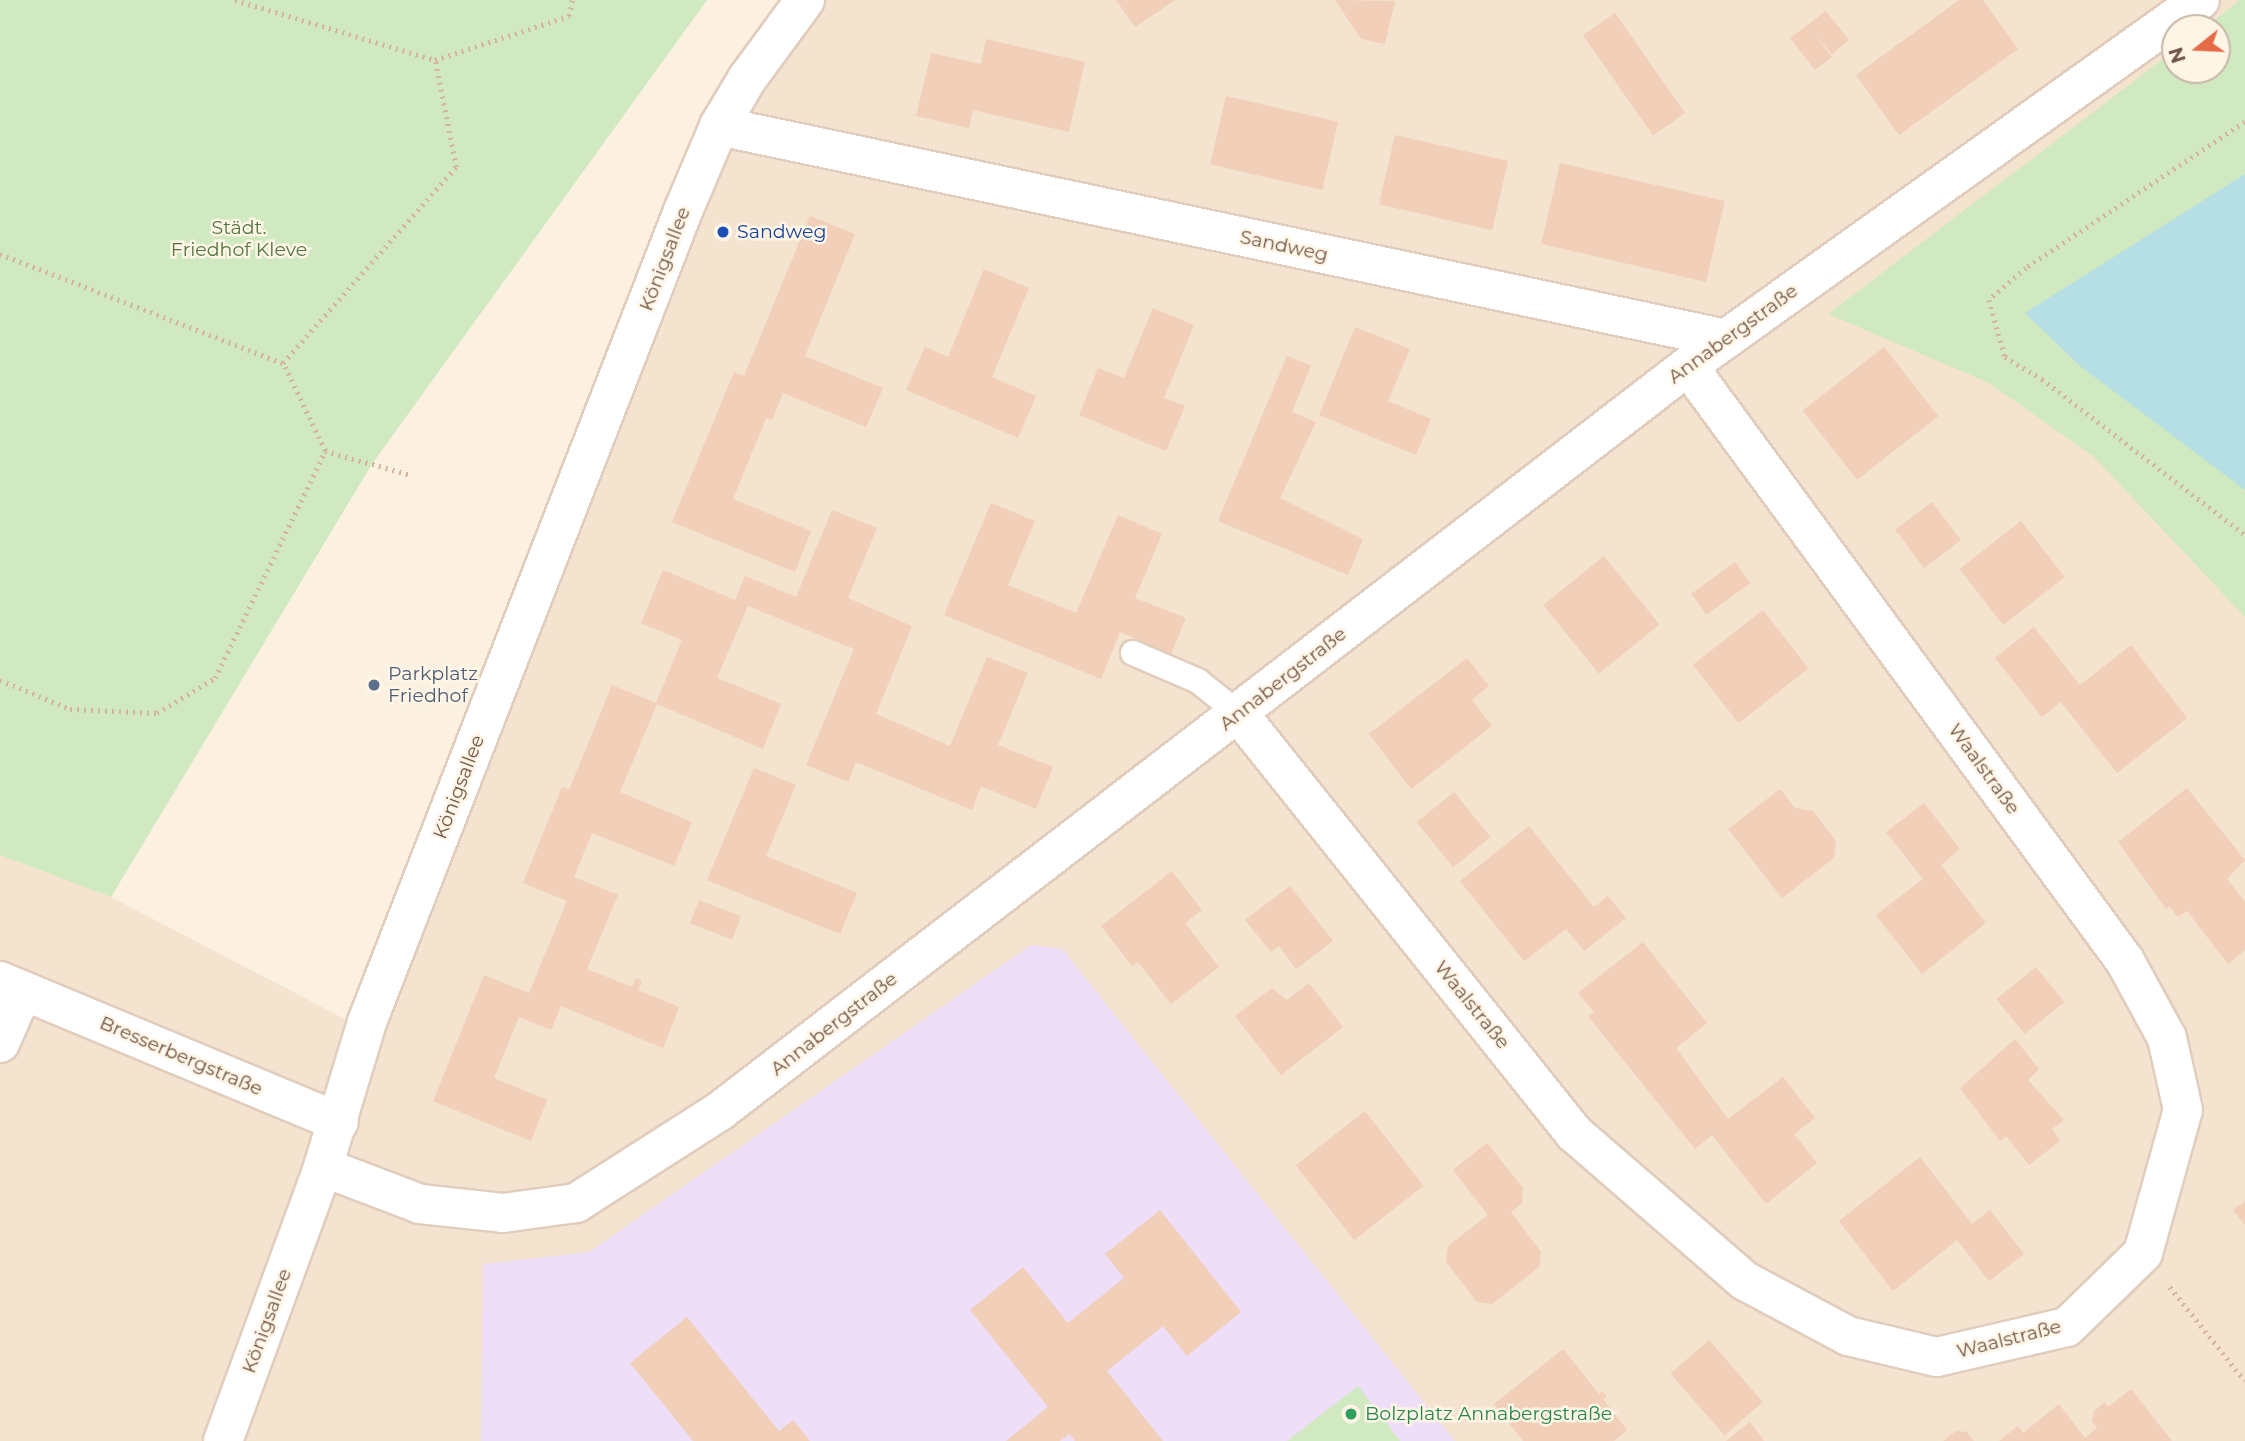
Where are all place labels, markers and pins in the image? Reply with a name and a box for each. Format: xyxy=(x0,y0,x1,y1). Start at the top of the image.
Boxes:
place label: Sandweg xyxy=(737,221,827,243)
marker: Sandweg xyxy=(715,224,731,240)
place label: Parkplatz Friedhof xyxy=(388,663,478,707)
marker: Parkplatz Friedhof xyxy=(366,677,382,693)
place label: Bolzplatz Annabergstraße xyxy=(1365,1403,1612,1425)
marker: Bolzplatz Annabergstraße xyxy=(1343,1406,1359,1422)

